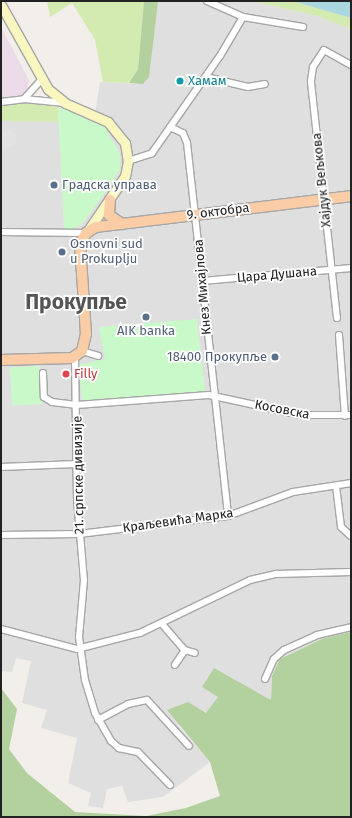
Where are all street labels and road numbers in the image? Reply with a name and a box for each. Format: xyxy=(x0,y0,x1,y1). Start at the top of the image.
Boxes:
street label: Хајдук Вељкова xyxy=(309,132,335,228)
street label: 9. октобра xyxy=(186,200,250,224)
street label: Кнез Михајлова xyxy=(191,238,215,336)
street label: Цара Душана xyxy=(236,264,318,286)
street label: Косовска xyxy=(253,397,311,423)
street label: 21. српске дивизије xyxy=(70,416,88,534)
street label: Краљевића Марка xyxy=(122,506,234,536)

